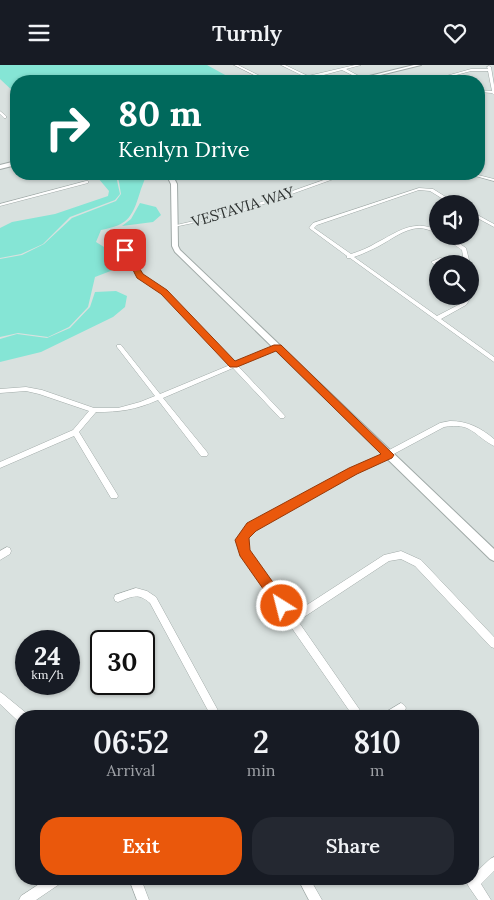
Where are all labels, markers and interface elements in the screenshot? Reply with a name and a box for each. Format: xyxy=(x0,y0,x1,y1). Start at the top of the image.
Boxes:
icon: menu xyxy=(25,19,53,47)
text: Turnly xyxy=(212,19,282,47)
icon: heart xyxy=(441,19,469,47)
text: 80 m xyxy=(118,91,202,136)
icon: right xyxy=(35,95,100,160)
text: Kenlyn Drive xyxy=(118,135,250,163)
street label: VESTAVIA WAY xyxy=(188,182,297,231)
map controls xyxy=(429,195,479,305)
button: sound xyxy=(429,195,479,245)
pin xyxy=(104,229,146,271)
icon: arrive xyxy=(111,236,139,264)
button: search xyxy=(429,255,479,305)
position arrow xyxy=(255,579,307,631)
speed limit sign: 30 xyxy=(90,630,155,695)
text: 24 xyxy=(34,640,61,672)
text: km/h xyxy=(31,667,64,682)
text: 06:52 xyxy=(93,723,169,761)
text: 2 xyxy=(253,723,269,761)
text: 810 xyxy=(353,723,401,761)
text: Arrival xyxy=(106,760,155,780)
text: min xyxy=(247,760,275,780)
text: m xyxy=(370,760,384,780)
button: Exit xyxy=(40,817,242,875)
button: Share xyxy=(252,817,454,875)

